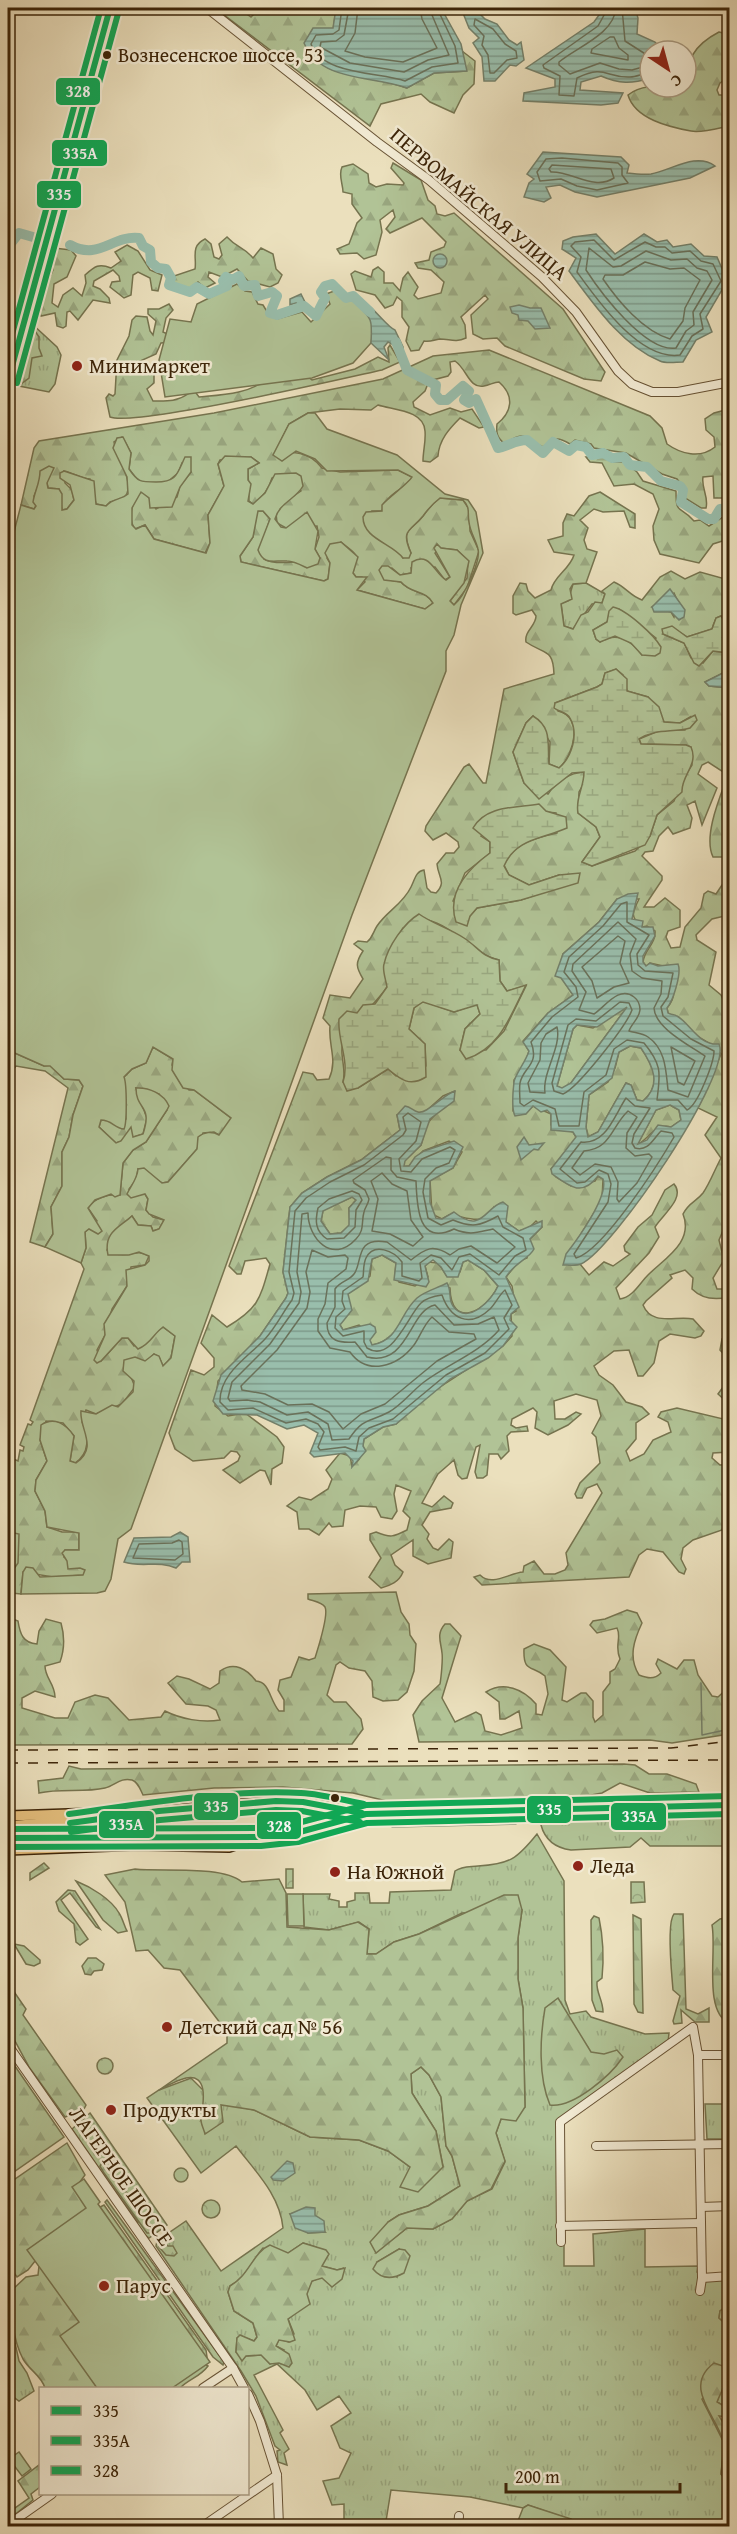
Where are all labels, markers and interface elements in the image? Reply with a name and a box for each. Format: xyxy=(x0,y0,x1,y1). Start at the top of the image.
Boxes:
north arrow xyxy=(638,39,698,99)
place label: Вознесенское шоссе, 53 xyxy=(118,40,323,69)
marker: Вознесенское шоссе, 53 xyxy=(101,49,113,61)
text: С xyxy=(666,69,688,94)
line badge: 328 xyxy=(55,77,101,106)
text: 328 xyxy=(66,79,90,103)
street label: ПЕРВОМАЙСКАЯ УЛИЦА xyxy=(384,120,575,288)
line badge: 335А xyxy=(51,139,108,167)
text: 335А xyxy=(62,141,98,165)
line badge: 335 xyxy=(36,180,82,209)
text: 335 xyxy=(47,182,71,206)
place label: Минимаркет xyxy=(89,350,210,381)
marker: Минимаркет xyxy=(70,359,84,373)
line badge: 335 xyxy=(193,1792,239,1821)
unlabelled marker xyxy=(329,1792,341,1804)
text: 335 xyxy=(204,1794,228,1818)
line badge: 335 xyxy=(526,1795,572,1824)
text: 335 xyxy=(537,1797,561,1821)
line badge: 335А xyxy=(610,1802,667,1831)
text: 335А xyxy=(621,1804,657,1828)
line badge: 335А xyxy=(98,1810,155,1839)
line badge: 328 xyxy=(256,1811,302,1840)
text: 335А xyxy=(108,1812,144,1836)
text: 328 xyxy=(267,1814,291,1838)
place label: Леда xyxy=(590,1850,635,1881)
place label: На Южной xyxy=(347,1856,444,1887)
marker: Леда xyxy=(571,1859,585,1873)
marker: На Южной xyxy=(328,1865,342,1879)
place label: Детский сад № 56 xyxy=(178,2011,342,2042)
marker: Детский сад № 56 xyxy=(160,2020,174,2034)
place label: Продукты xyxy=(123,2094,217,2125)
street label: ЛАГЕРНОЕ ШОССЕ xyxy=(62,2100,181,2252)
marker: Продукты xyxy=(104,2103,118,2117)
place label: Парус xyxy=(116,2270,171,2301)
marker: Парус xyxy=(97,2279,111,2293)
legend xyxy=(39,2387,249,2495)
text: 335 xyxy=(93,2397,119,2424)
text: 335А xyxy=(93,2427,130,2454)
scale bar xyxy=(506,2456,680,2494)
text: 328 xyxy=(93,2457,119,2484)
text: 200 m xyxy=(515,2463,560,2490)

